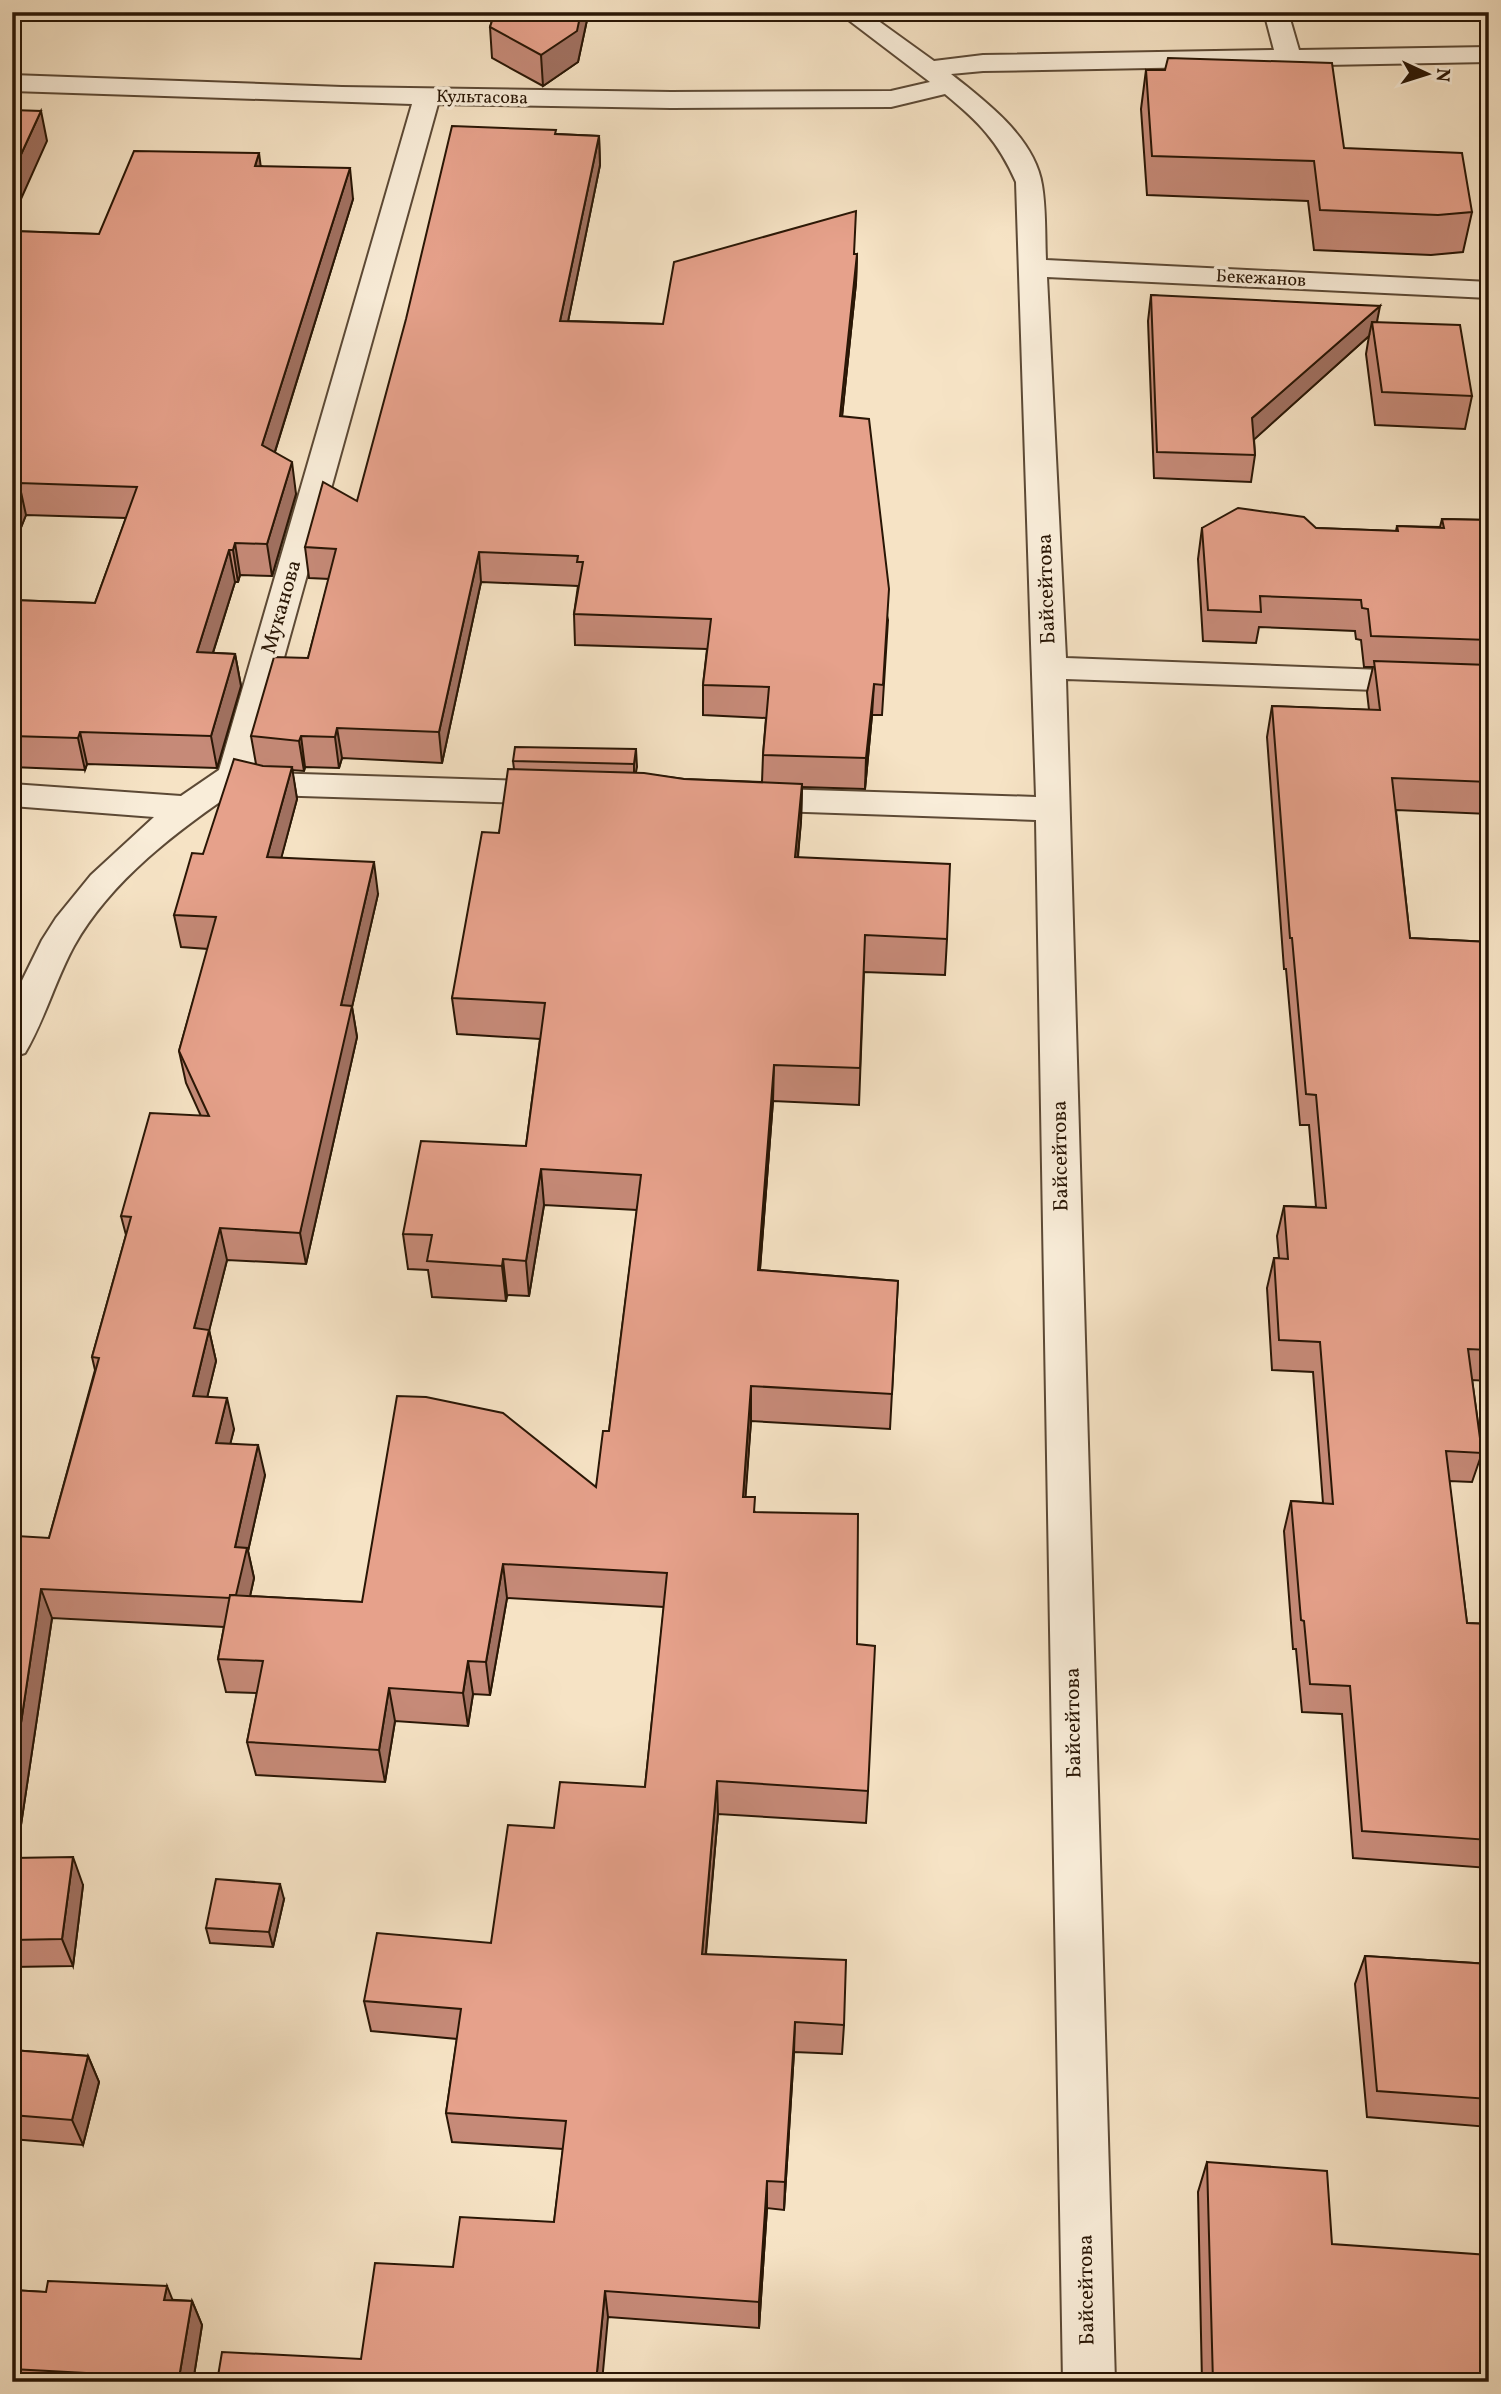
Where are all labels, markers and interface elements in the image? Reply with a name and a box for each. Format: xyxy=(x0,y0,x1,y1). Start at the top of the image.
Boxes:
north arrow xyxy=(1392,38,1462,108)
text: N xyxy=(1428,67,1455,83)
street label: Культасова xyxy=(436,85,528,111)
street label: Бекежанов xyxy=(1215,264,1307,294)
street label: Байсейтова xyxy=(1031,533,1063,645)
street label: Муканова xyxy=(255,557,309,657)
street label: Байсейтова xyxy=(1046,1100,1076,1212)
street label: Байсейтова xyxy=(1059,1667,1089,1779)
street label: Байсейтова xyxy=(1072,2234,1102,2346)

